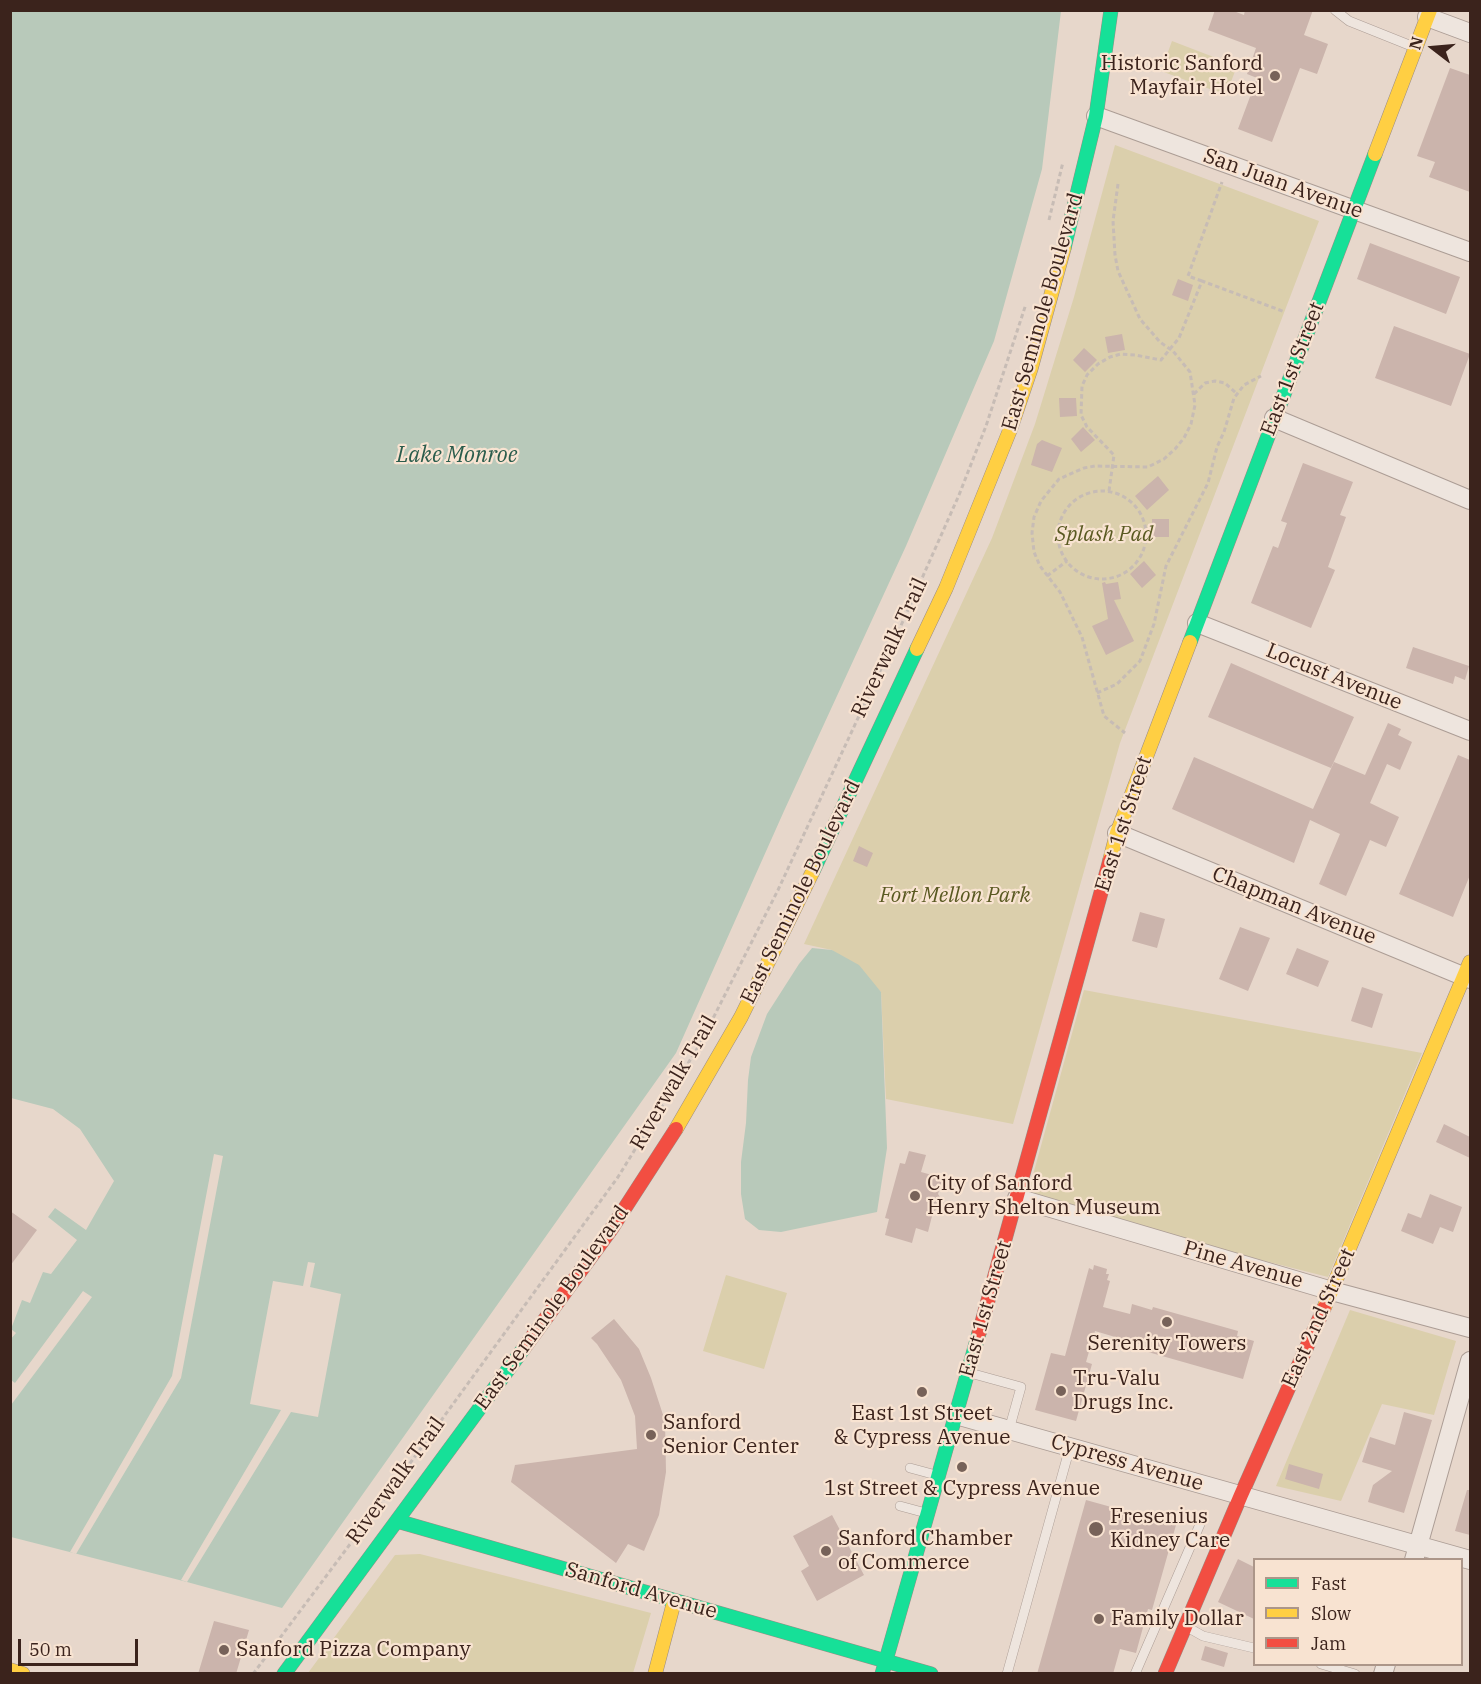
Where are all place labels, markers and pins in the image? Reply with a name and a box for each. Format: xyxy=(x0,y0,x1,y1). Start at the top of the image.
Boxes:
place label: Historic Sanford Mayfair Hotel xyxy=(1101,51,1263,101)
marker: Historic Sanford Mayfair Hotel xyxy=(1268,69,1282,83)
place label: City of Sanford Henry Shelton Museum xyxy=(927,1171,1161,1221)
marker: City of Sanford Henry Shelton Museum xyxy=(908,1189,922,1203)
marker: Serenity Towers xyxy=(1160,1315,1174,1329)
place label: Serenity Towers xyxy=(1087,1331,1247,1357)
place label: Tru-Valu Drugs Inc. xyxy=(1073,1366,1174,1416)
marker: Tru-Valu Drugs Inc. xyxy=(1054,1384,1068,1398)
marker: East 1st Street & Cypress Avenue xyxy=(915,1385,929,1399)
place label: East 1st Street & Cypress Avenue xyxy=(833,1401,1011,1451)
place label: Sanford Senior Center xyxy=(663,1410,799,1460)
marker: Sanford Senior Center xyxy=(644,1428,658,1442)
marker: 1st Street & Cypress Avenue xyxy=(955,1460,969,1474)
place label: 1st Street & Cypress Avenue xyxy=(824,1476,1100,1502)
place label: Fresenius Kidney Care xyxy=(1110,1504,1230,1554)
marker: Fresenius Kidney Care xyxy=(1087,1520,1105,1538)
place label: Sanford Chamber of Commerce xyxy=(838,1526,1013,1576)
marker: Sanford Chamber of Commerce xyxy=(819,1544,833,1558)
place label: Family Dollar xyxy=(1111,1606,1244,1632)
marker: Family Dollar xyxy=(1092,1612,1106,1626)
place label: Sanford Pizza Company xyxy=(236,1637,471,1663)
marker: Sanford Pizza Company xyxy=(217,1643,231,1657)

